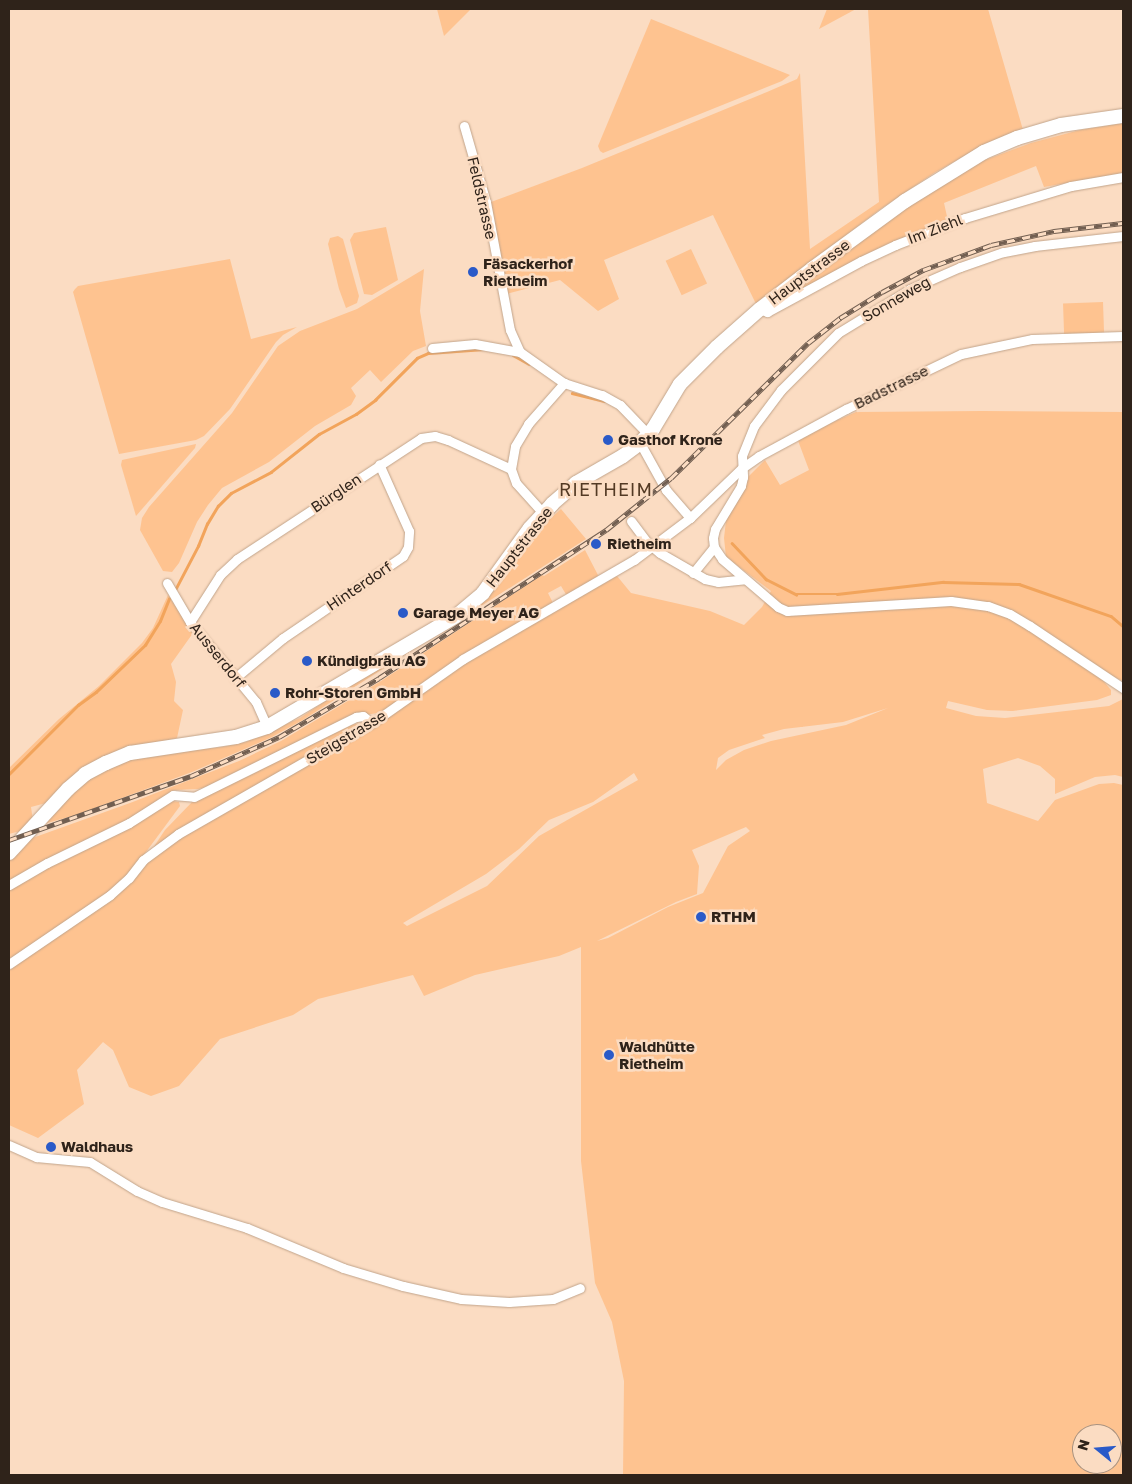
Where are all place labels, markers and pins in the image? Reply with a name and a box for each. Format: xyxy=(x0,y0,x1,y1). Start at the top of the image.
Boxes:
place label: Fäsackerhof Rietheim xyxy=(483,254,573,289)
marker: Fäsackerhof Rietheim xyxy=(467,266,479,278)
place label: Gasthof Krone xyxy=(618,431,723,449)
marker: Gasthof Krone xyxy=(602,434,614,446)
place label: Rietheim xyxy=(607,535,671,553)
marker: Rietheim xyxy=(589,537,603,551)
place label: Garage Meyer AG xyxy=(413,604,539,622)
marker: Garage Meyer AG xyxy=(397,607,409,619)
place label: Kündigbräu AG xyxy=(317,652,426,670)
marker: Kündigbräu AG xyxy=(301,655,313,667)
place label: Rohr-Storen GmbH xyxy=(285,684,421,702)
marker: Rohr-Storen GmbH xyxy=(269,687,281,699)
place label: RTHM xyxy=(711,908,756,926)
marker: RTHM xyxy=(695,911,707,923)
place label: Waldhütte Rietheim xyxy=(619,1037,695,1072)
marker: Waldhütte Rietheim xyxy=(603,1049,615,1061)
place label: Waldhaus xyxy=(61,1138,133,1156)
marker: Waldhaus xyxy=(45,1141,57,1153)

